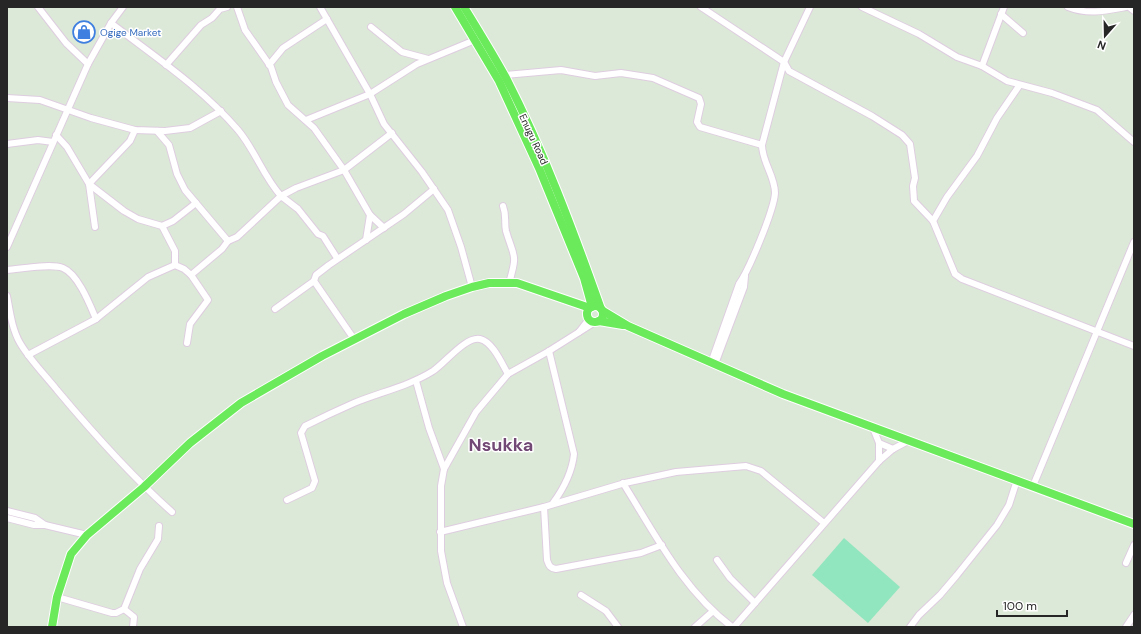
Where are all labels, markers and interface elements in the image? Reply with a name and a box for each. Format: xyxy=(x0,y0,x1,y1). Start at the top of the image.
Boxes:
north arrow xyxy=(1085,16,1125,56)
shop icon: Ogige Market xyxy=(71,19,97,45)
place label: Ogige Market xyxy=(100,26,161,39)
text: N xyxy=(1095,37,1108,53)
street label: Enugu Road xyxy=(516,112,551,167)
district label: Nsukka xyxy=(469,433,533,457)
scale bar xyxy=(997,592,1067,618)
text: 100 m xyxy=(1003,598,1037,614)

